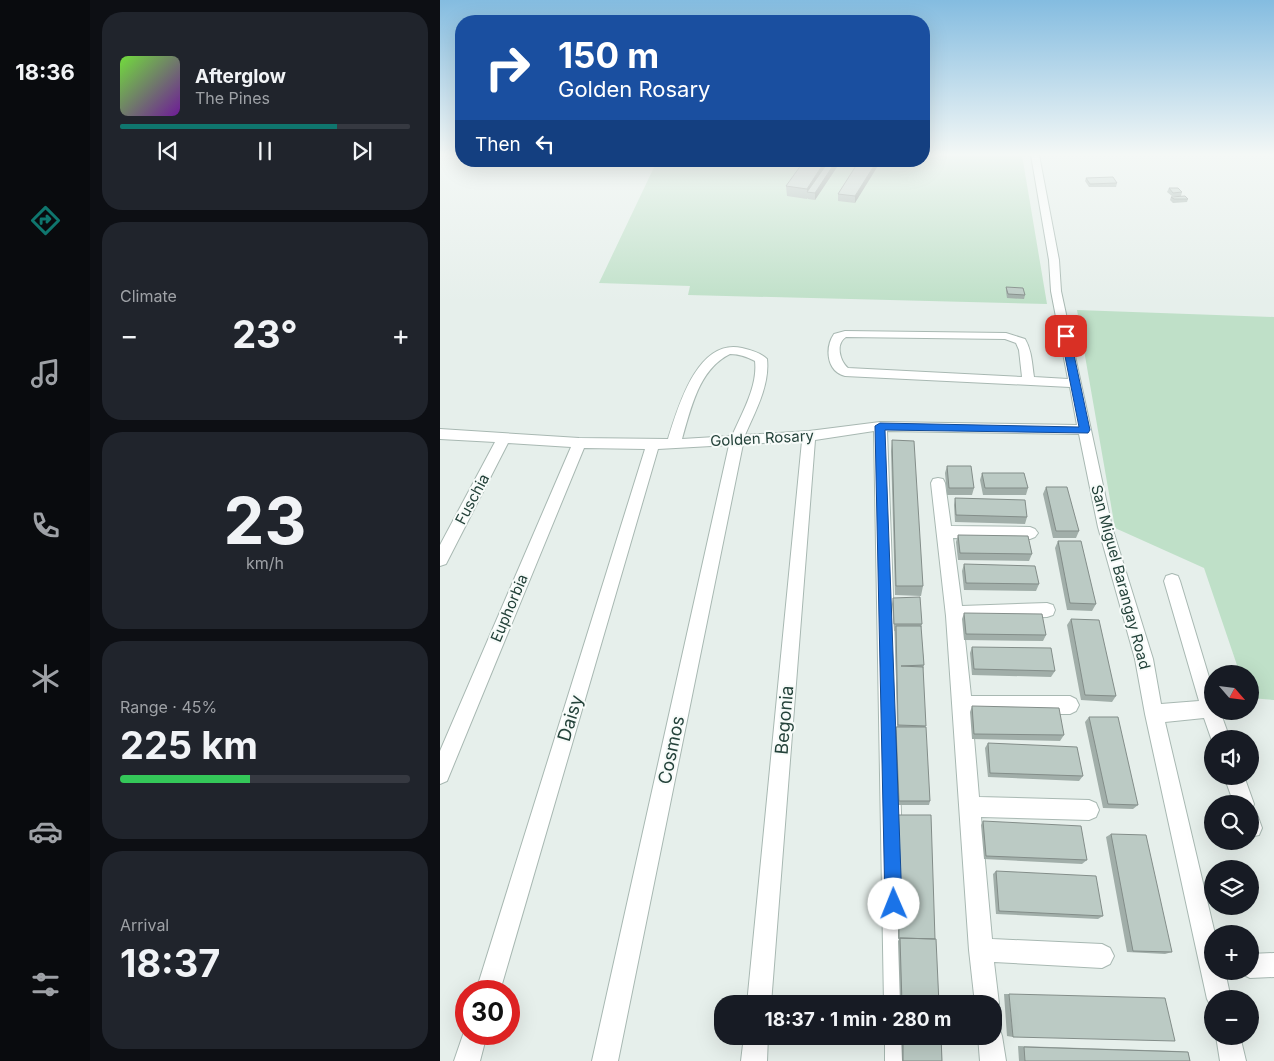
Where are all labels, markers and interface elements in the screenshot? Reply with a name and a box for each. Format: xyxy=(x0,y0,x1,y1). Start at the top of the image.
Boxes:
text: 150 m xyxy=(558,34,659,76)
icon: right xyxy=(475,35,540,100)
text: 18:36 xyxy=(15,59,75,85)
text: Afterglow xyxy=(195,65,286,88)
text: Golden Rosary xyxy=(558,76,710,102)
text: The Pines xyxy=(195,88,270,108)
icon: left xyxy=(531,130,559,158)
text: Then xyxy=(475,133,521,156)
icon: previous xyxy=(154,137,182,165)
icon: pause xyxy=(251,137,279,165)
icon: next xyxy=(348,137,376,165)
icon: directions xyxy=(28,203,63,238)
text: Climate xyxy=(120,286,177,306)
text: 23° xyxy=(232,311,298,357)
pin xyxy=(1045,315,1087,357)
text: − xyxy=(120,318,139,352)
text: + xyxy=(391,318,410,352)
icon: arrive xyxy=(1052,322,1080,350)
icon: music xyxy=(28,356,63,391)
street label: Golden Rosary xyxy=(710,426,815,450)
street label: Fuschia xyxy=(451,470,493,528)
text: 23 xyxy=(224,481,306,560)
street label: San Miguel Barangay Road xyxy=(1087,483,1155,671)
icon: phone xyxy=(28,508,63,543)
text: km/h xyxy=(246,553,284,573)
street label: Euphorbia xyxy=(486,571,532,645)
icon: climate xyxy=(28,661,63,696)
north arrow xyxy=(1204,665,1259,720)
map controls xyxy=(1204,665,1259,1045)
street label: Begonia xyxy=(771,685,797,755)
street label: Daisy xyxy=(553,692,587,744)
text: Range · 45% xyxy=(120,697,217,717)
street label: Cosmos xyxy=(654,714,688,786)
text: 225 km xyxy=(120,722,258,768)
button: sound xyxy=(1204,730,1259,785)
button: search xyxy=(1204,795,1259,850)
icon: car xyxy=(28,814,63,849)
button: layers xyxy=(1204,860,1259,915)
position arrow xyxy=(867,877,919,929)
text: Arrival xyxy=(120,915,169,935)
button: + xyxy=(1204,925,1259,980)
text: 18:37 xyxy=(120,940,220,986)
icon: filters xyxy=(28,967,63,1002)
speed limit sign: 30 xyxy=(455,980,520,1045)
button: − xyxy=(1204,990,1259,1045)
text: 18:37 · 1 min · 280 m xyxy=(765,1008,951,1031)

